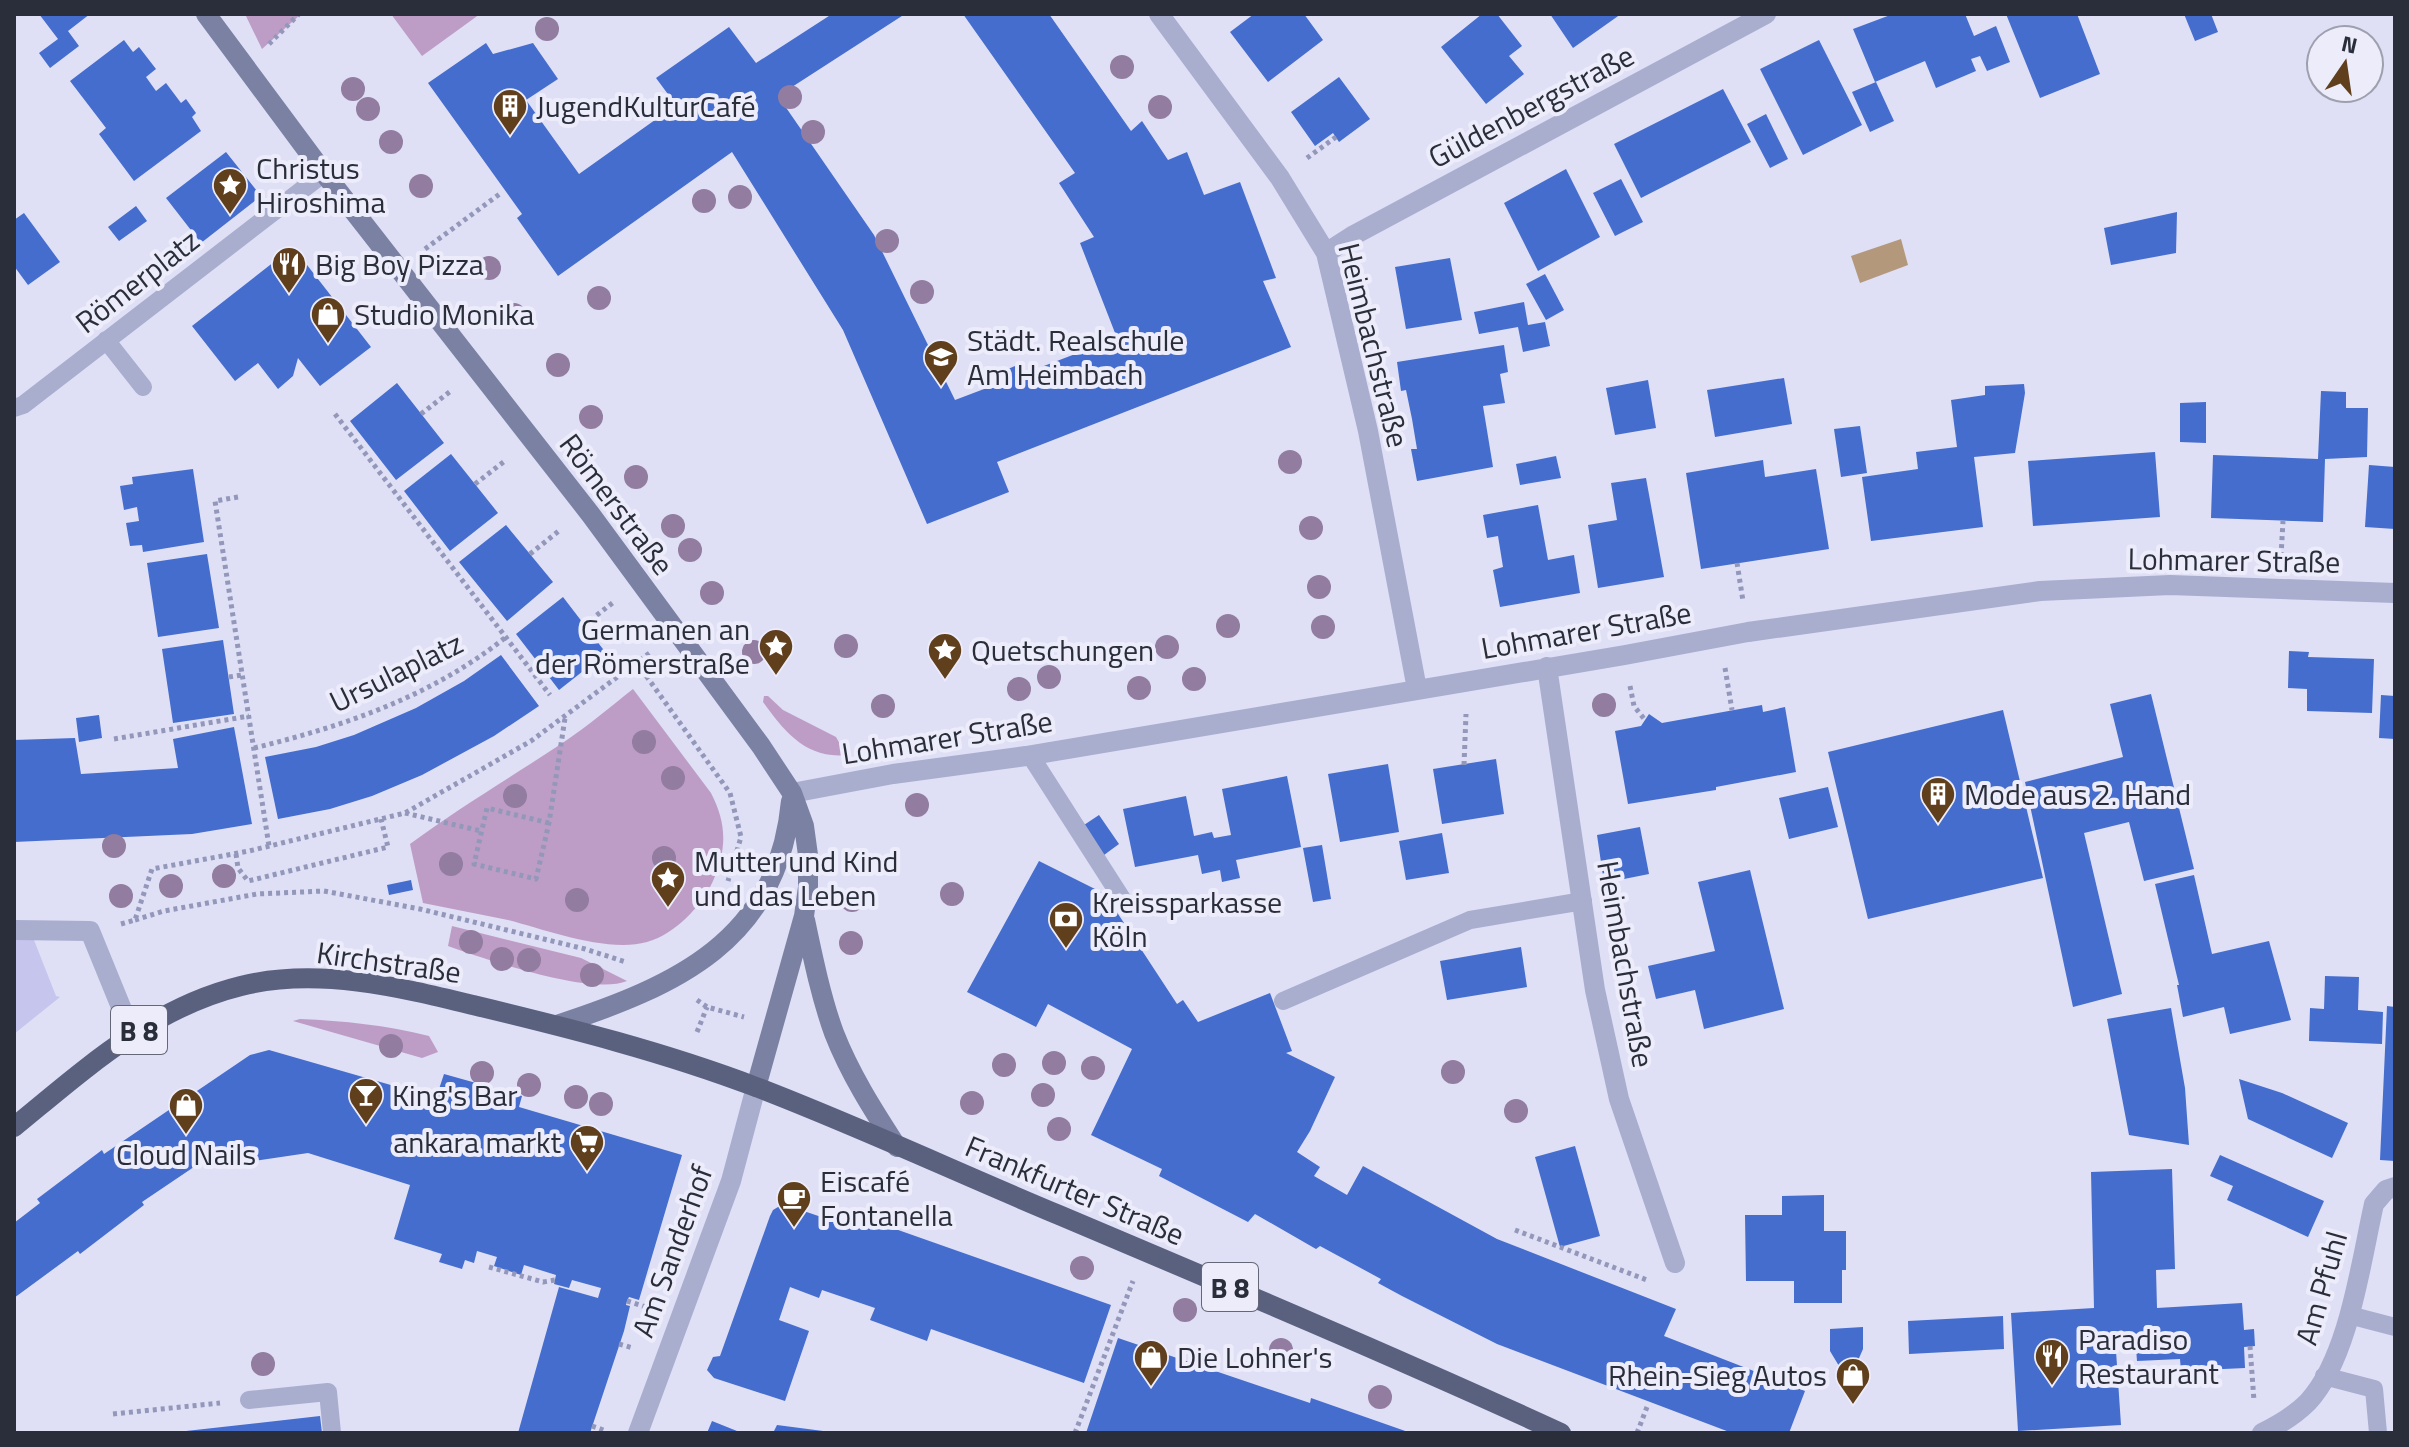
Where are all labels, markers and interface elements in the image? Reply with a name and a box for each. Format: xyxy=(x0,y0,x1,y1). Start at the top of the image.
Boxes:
north arrow xyxy=(2305,24,2385,104)
text: N xyxy=(2338,26,2361,63)
street label: Güldenbergstraße xyxy=(1420,32,1642,180)
place label: JugendKulturCafé xyxy=(536,83,756,129)
building icon: JugendKulturCafé xyxy=(491,87,529,137)
place label: Christus Hiroshima xyxy=(256,145,385,225)
place icon: Christus Hiroshima xyxy=(211,166,249,216)
street label: Römerplatz xyxy=(65,218,209,344)
street label: Heimbachstraße xyxy=(1326,238,1422,452)
place label: Big Boy Pizza xyxy=(315,241,484,287)
restaurant icon: Big Boy Pizza xyxy=(270,245,308,295)
place label: Studio Monika xyxy=(354,291,534,337)
shop icon: Studio Monika xyxy=(309,295,347,345)
place label: Städt. Realschule Am Heimbach xyxy=(967,317,1185,397)
school or university icon: Städt. Realschule Am Heimbach xyxy=(922,338,960,388)
street label: Römerstraße xyxy=(548,424,686,584)
street label: Lohmarer Straße xyxy=(2127,535,2341,585)
street label: Lohmarer Straße xyxy=(1477,589,1695,671)
place label: Germanen an der Römerstraße xyxy=(535,606,750,686)
street label: Ursulaplatz xyxy=(321,620,471,724)
place icon: Germanen an der Römerstraße xyxy=(757,627,795,677)
place label: Quetschungen xyxy=(971,627,1154,673)
place icon: Quetschungen xyxy=(926,631,964,681)
street label: Lohmarer Straße xyxy=(838,698,1056,776)
place label: Mode aus 2. Hand xyxy=(1964,771,2191,817)
building icon: Mode aus 2. Hand xyxy=(1919,775,1957,825)
place label: Mutter und Kind und das Leben xyxy=(694,838,898,918)
street label: Heimbachstraße xyxy=(1585,857,1667,1071)
place icon: Mutter und Kind und das Leben xyxy=(649,859,687,909)
place label: Kreissparkasse Köln xyxy=(1092,879,1282,959)
bank icon: Kreissparkasse Köln xyxy=(1047,900,1085,950)
street label: Kirchstraße xyxy=(314,929,464,995)
road number: B 8 xyxy=(111,1006,167,1054)
place label: King's Bar xyxy=(392,1072,518,1118)
bar icon: King's Bar xyxy=(347,1076,385,1126)
shop icon: Cloud Nails xyxy=(167,1086,205,1136)
place label: ankara markt xyxy=(393,1119,561,1165)
supermarket icon: ankara markt xyxy=(568,1123,606,1173)
street label: Frankfurter Straße xyxy=(958,1123,1192,1257)
place label: Cloud Nails xyxy=(116,1131,256,1177)
street label: Am Sanderhof xyxy=(620,1158,724,1344)
place label: Eiscafé Fontanella xyxy=(820,1158,953,1238)
cafe icon: Eiscafé Fontanella xyxy=(775,1179,813,1229)
street label: Am Pfuhl xyxy=(2283,1226,2359,1350)
road number: B 8 xyxy=(1202,1263,1258,1311)
place label: Paradiso Restaurant xyxy=(2078,1316,2219,1396)
place label: Die Lohner's xyxy=(1177,1334,1333,1380)
restaurant icon: Paradiso Restaurant xyxy=(2033,1337,2071,1387)
shop icon: Die Lohner's xyxy=(1132,1338,1170,1388)
place label: Rhein-Sieg Autos xyxy=(1608,1352,1827,1398)
shop icon: Rhein-Sieg Autos xyxy=(1834,1356,1872,1406)

